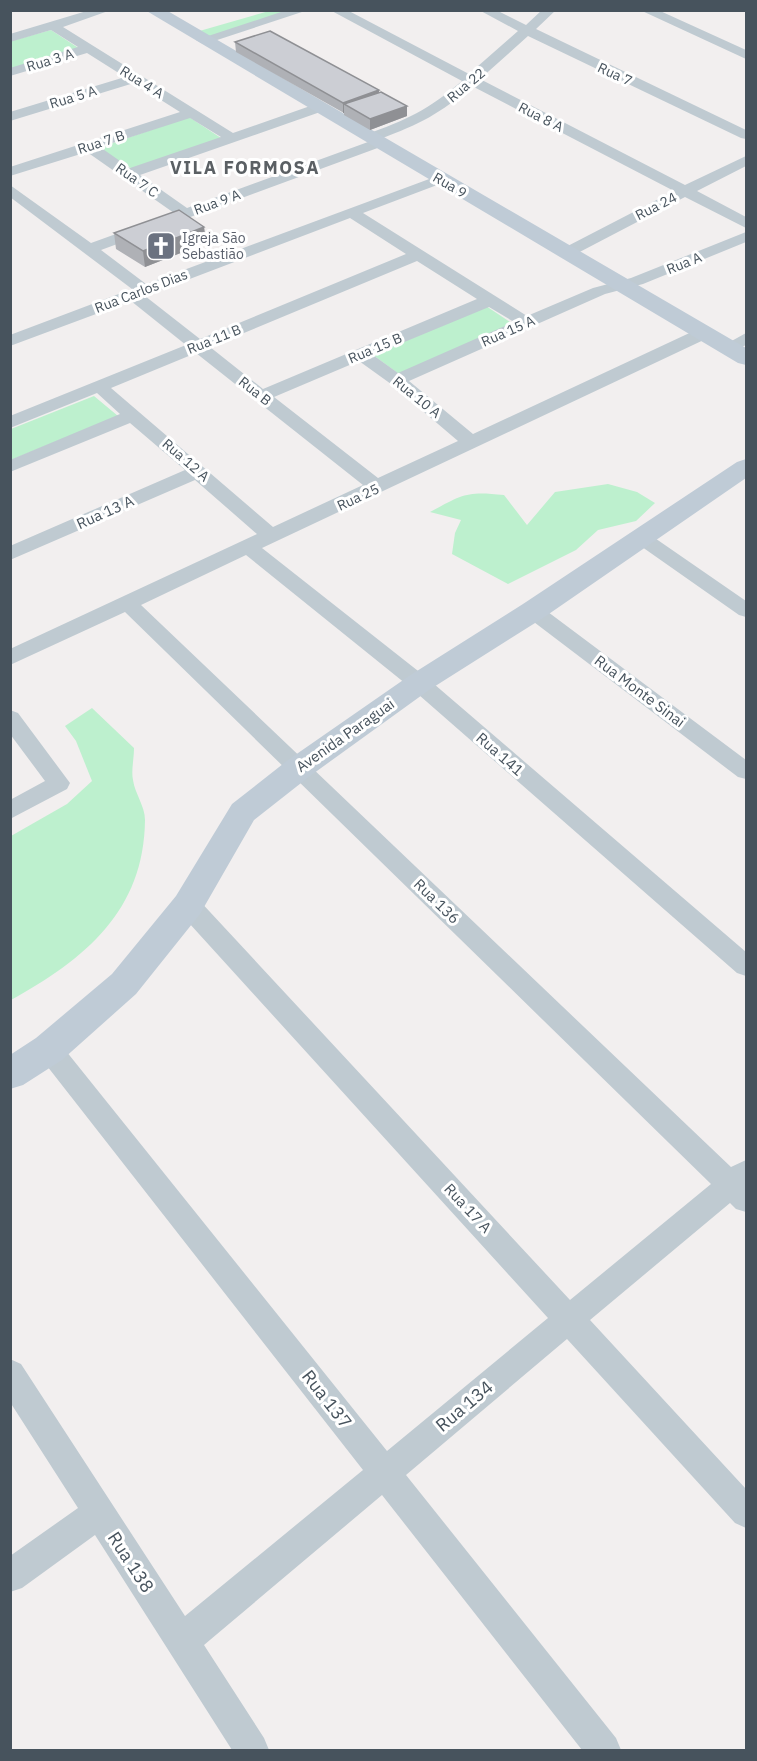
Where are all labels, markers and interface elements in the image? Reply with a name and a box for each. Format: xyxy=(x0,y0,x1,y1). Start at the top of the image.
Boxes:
street label: Rua 3 A xyxy=(24,44,76,76)
street label: Rua 7 xyxy=(595,58,635,90)
street label: Rua 4 A xyxy=(117,62,167,102)
street label: Rua 22 xyxy=(443,64,489,106)
street label: Rua 5 A xyxy=(47,81,99,113)
street label: Rua 8 A xyxy=(515,98,567,136)
street label: Rua 7 B xyxy=(75,126,127,158)
district label: VILA FORMOSA xyxy=(170,156,320,179)
street label: Rua 7 C xyxy=(112,159,162,201)
street label: Rua 9 xyxy=(430,168,470,202)
street label: Rua 9 A xyxy=(191,185,243,219)
street label: Rua 24 xyxy=(632,188,680,224)
place label: Igreja São Sebastião xyxy=(182,229,246,263)
church icon: Igreja São Sebastião xyxy=(145,230,177,262)
street label: Rua A xyxy=(664,248,704,278)
street label: Rua Carlos Dias xyxy=(92,265,190,317)
street label: Rua 15 A xyxy=(478,311,538,351)
street label: Rua 11 B xyxy=(184,320,244,358)
street label: Rua 15 B xyxy=(345,329,405,367)
street label: Rua 10 A xyxy=(389,372,445,422)
street label: Rua B xyxy=(235,373,275,409)
street label: Rua 12 A xyxy=(159,435,213,485)
street label: Rua 25 xyxy=(334,479,382,515)
street label: Rua 13 A xyxy=(73,491,137,533)
street label: Rua Monte Sinai xyxy=(591,651,689,731)
street label: Avenida Paraguai xyxy=(292,694,398,776)
street label: Rua 141 xyxy=(472,728,528,780)
street label: Rua 136 xyxy=(410,874,464,928)
street label: Rua 17 A xyxy=(440,1179,496,1237)
street label: Rua 137 xyxy=(297,1365,357,1433)
street label: Rua 134 xyxy=(431,1375,498,1437)
street label: Rua 138 xyxy=(103,1527,159,1597)

